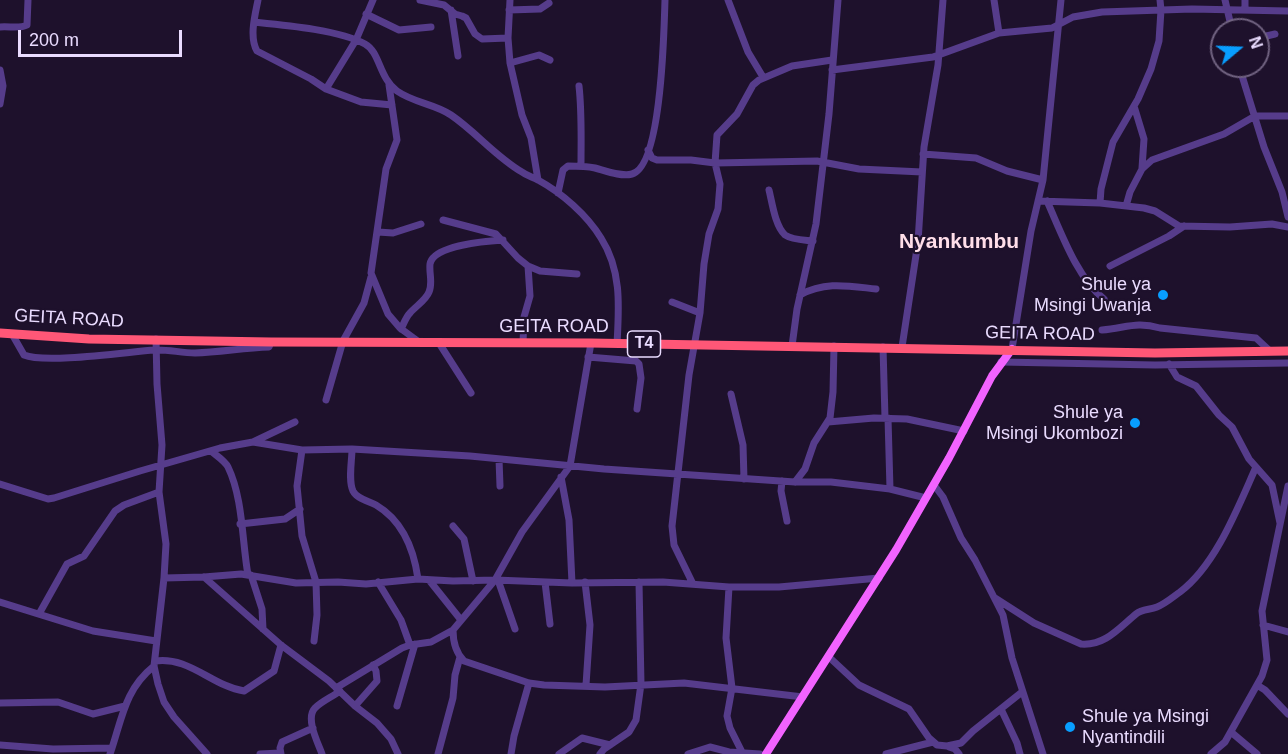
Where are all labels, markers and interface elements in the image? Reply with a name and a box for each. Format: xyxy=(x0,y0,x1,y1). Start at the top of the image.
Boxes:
scale bar xyxy=(21,18,184,56)
north arrow xyxy=(1210,18,1270,78)
text: 200 m xyxy=(29,30,79,50)
text: N xyxy=(1246,34,1266,51)
district label: Nyankumbu xyxy=(899,229,1019,255)
place label: Shule ya Msingi Uwanja xyxy=(1034,274,1151,316)
marker: Shule ya Msingi Uwanja xyxy=(1156,288,1170,302)
street label: GEITA ROAD xyxy=(14,305,124,333)
street label: GEITA ROAD xyxy=(499,316,609,338)
street label: GEITA ROAD xyxy=(985,322,1095,346)
road number: T4 xyxy=(628,331,660,357)
place label: Shule ya Msingi Ukombozi xyxy=(986,402,1123,444)
marker: Shule ya Msingi Ukombozi xyxy=(1128,416,1142,430)
place label: Shule ya Msingi Nyantindili xyxy=(1082,706,1209,748)
marker: Shule ya Msingi Nyantindili xyxy=(1063,720,1077,734)

